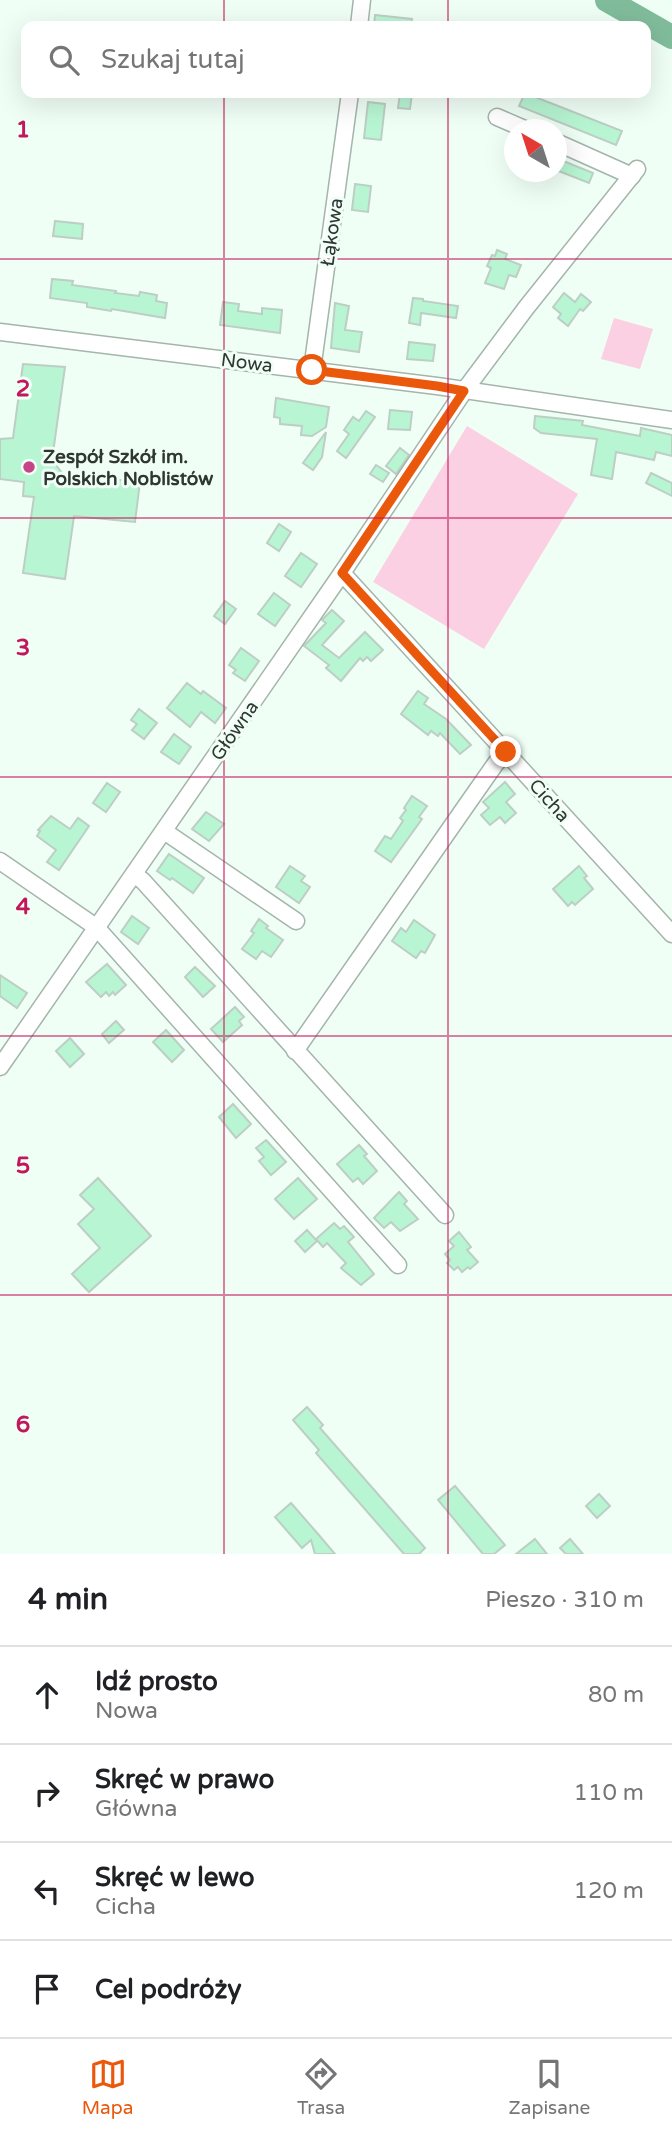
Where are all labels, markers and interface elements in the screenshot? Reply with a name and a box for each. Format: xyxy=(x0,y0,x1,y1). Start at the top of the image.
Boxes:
search box xyxy=(21,21,651,98)
icon: search xyxy=(45,41,83,79)
text: Szukaj tutaj xyxy=(101,44,245,75)
text: 1 xyxy=(16,116,30,144)
north arrow xyxy=(504,119,567,182)
street label: Łąkowa xyxy=(316,197,348,268)
street label: Nowa xyxy=(220,349,274,377)
route start xyxy=(296,354,327,385)
text: 2 xyxy=(16,375,30,403)
place label: Zespół Szkół im. Polskich Noblistów xyxy=(43,446,213,490)
marker: Zespół Szkół im. Polskich Noblistów xyxy=(21,459,37,475)
text: 3 xyxy=(16,634,30,662)
street label: Główna xyxy=(206,696,263,765)
route end xyxy=(490,736,521,767)
street label: Cicha xyxy=(524,775,574,827)
text: 4 xyxy=(16,893,31,921)
text: 5 xyxy=(16,1152,30,1180)
text: 6 xyxy=(16,1411,30,1439)
text: 4 min xyxy=(28,1581,108,1618)
text: Pieszo · 310 m xyxy=(485,1586,644,1614)
text: Idź prosto xyxy=(95,1666,218,1697)
icon: ahead xyxy=(28,1676,66,1714)
text: 80 m xyxy=(588,1681,644,1709)
text: Nowa xyxy=(95,1697,158,1725)
text: Skręć w prawo xyxy=(95,1764,274,1795)
icon: right xyxy=(28,1774,66,1812)
text: 110 m xyxy=(574,1779,644,1807)
text: Główna xyxy=(95,1795,177,1823)
text: Skręć w lewo xyxy=(95,1862,255,1893)
icon: left xyxy=(28,1872,66,1910)
text: 120 m xyxy=(574,1877,644,1905)
text: Cicha xyxy=(95,1893,156,1921)
icon: arrive xyxy=(28,1970,66,2008)
text: Cel podróży xyxy=(95,1974,242,2005)
tab: Mapa xyxy=(82,2055,133,2119)
tab: Trasa xyxy=(297,2055,345,2119)
tab: Zapisane xyxy=(509,2055,590,2119)

